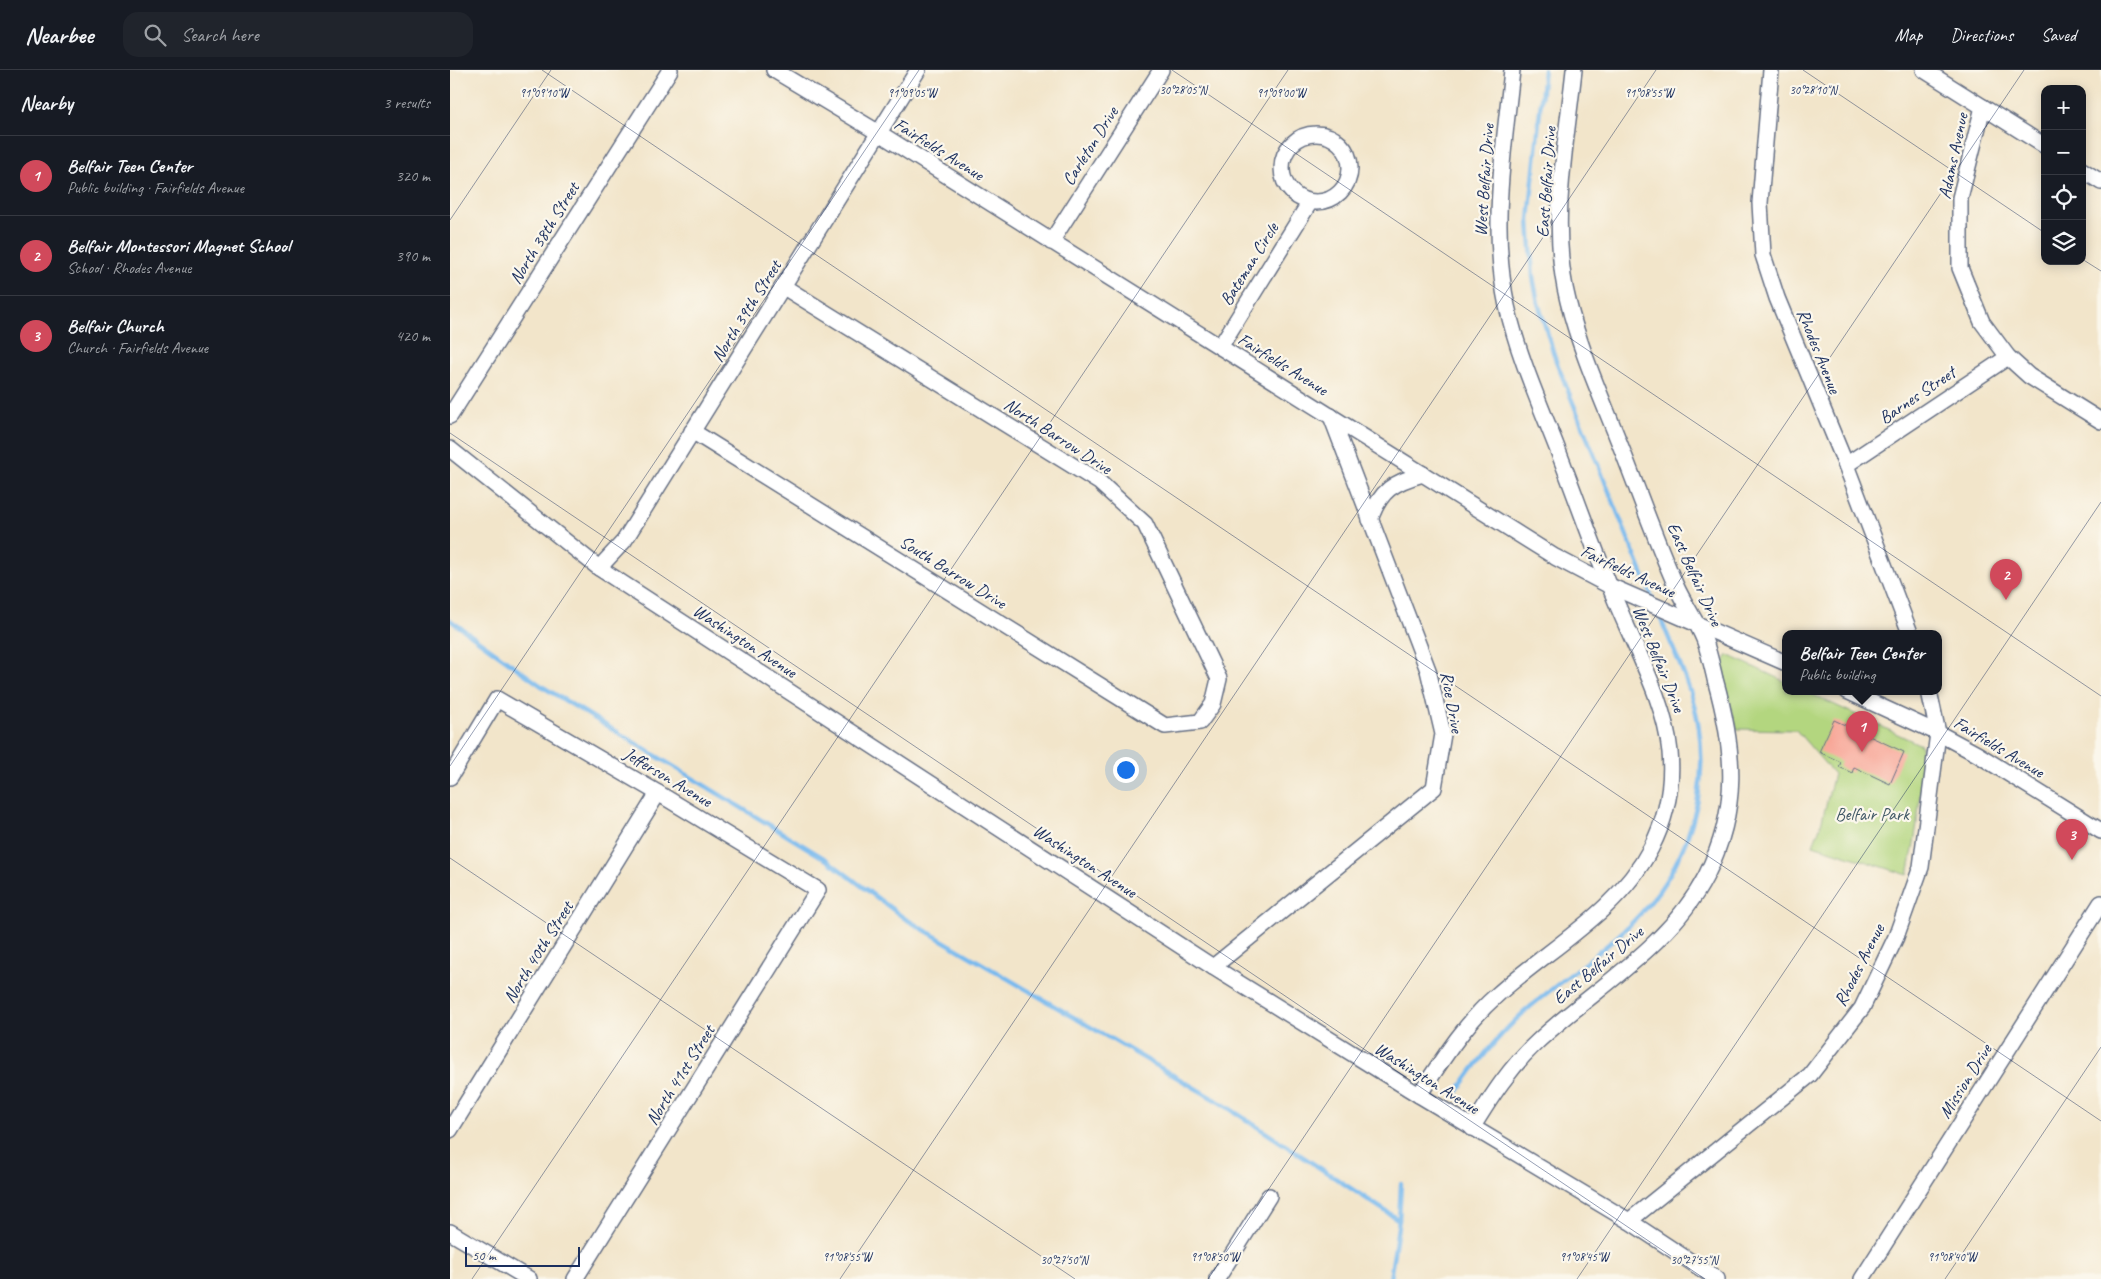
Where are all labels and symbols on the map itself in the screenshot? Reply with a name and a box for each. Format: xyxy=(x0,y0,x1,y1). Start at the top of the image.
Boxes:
text: 30°28'05"N xyxy=(1159,82,1208,98)
text: 30°28'10"N xyxy=(1789,82,1838,98)
text: 91°09'10"W xyxy=(520,85,571,101)
text: 91°09'05"W xyxy=(888,85,939,101)
text: 91°09'00"W xyxy=(1257,85,1308,101)
text: 91°08'55"W xyxy=(1625,85,1676,101)
street label: Carleton Drive xyxy=(1057,102,1123,189)
street label: Adams Avenue xyxy=(1933,110,1973,201)
street label: Fairfields Avenue xyxy=(890,113,989,186)
street label: West Belfair Drive xyxy=(1469,122,1499,237)
street label: East Belfair Drive xyxy=(1531,125,1561,238)
street label: North 38th Street xyxy=(504,176,585,288)
street label: Bateman Circle xyxy=(1215,218,1284,309)
street label: North 39th Street xyxy=(706,254,787,366)
street label: Rhodes Avenue xyxy=(1792,306,1846,398)
street label: Fairfields Avenue xyxy=(1234,328,1333,401)
street label: Barnes Street xyxy=(1875,360,1962,429)
street label: North Barrow Drive xyxy=(1000,393,1117,480)
street label: East Belfair Drive xyxy=(1662,519,1728,630)
street label: South Barrow Drive xyxy=(896,530,1011,614)
street label: Fairfields Avenue xyxy=(1577,540,1680,603)
pin: 2 xyxy=(1990,559,2022,600)
street label: Washington Avenue xyxy=(689,599,802,683)
street label: West Belfair Drive xyxy=(1628,603,1691,716)
street label: Rice Drive xyxy=(1436,670,1468,735)
pin: 1 xyxy=(1846,711,1878,752)
street label: Fairfields Avenue xyxy=(1950,711,2049,783)
street label: Jefferson Avenue xyxy=(619,742,717,812)
your location xyxy=(1113,757,1139,783)
park label: Belfair Park xyxy=(1835,803,1910,825)
street label: Washington Avenue xyxy=(1029,819,1142,903)
pin: 3 xyxy=(2056,819,2088,860)
street label: North 40th Street xyxy=(498,895,579,1007)
street label: Rhodes Avenue xyxy=(1829,919,1890,1010)
street label: East Belfair Drive xyxy=(1548,920,1648,1009)
street label: North 41st Street xyxy=(641,1019,721,1129)
street label: Washington Avenue xyxy=(1371,1037,1484,1120)
street label: Mission Drive xyxy=(1934,1039,1997,1122)
scale bar xyxy=(465,1244,580,1267)
text: 91°08'55"W xyxy=(823,1249,874,1265)
text: 91°08'50"W xyxy=(1191,1249,1242,1265)
text: 91°08'45"W xyxy=(1560,1249,1611,1265)
text: 91°08'40"W xyxy=(1928,1249,1979,1265)
text: 30°27'50"N xyxy=(1040,1252,1089,1268)
text: 30°27'55"N xyxy=(1670,1252,1719,1268)

